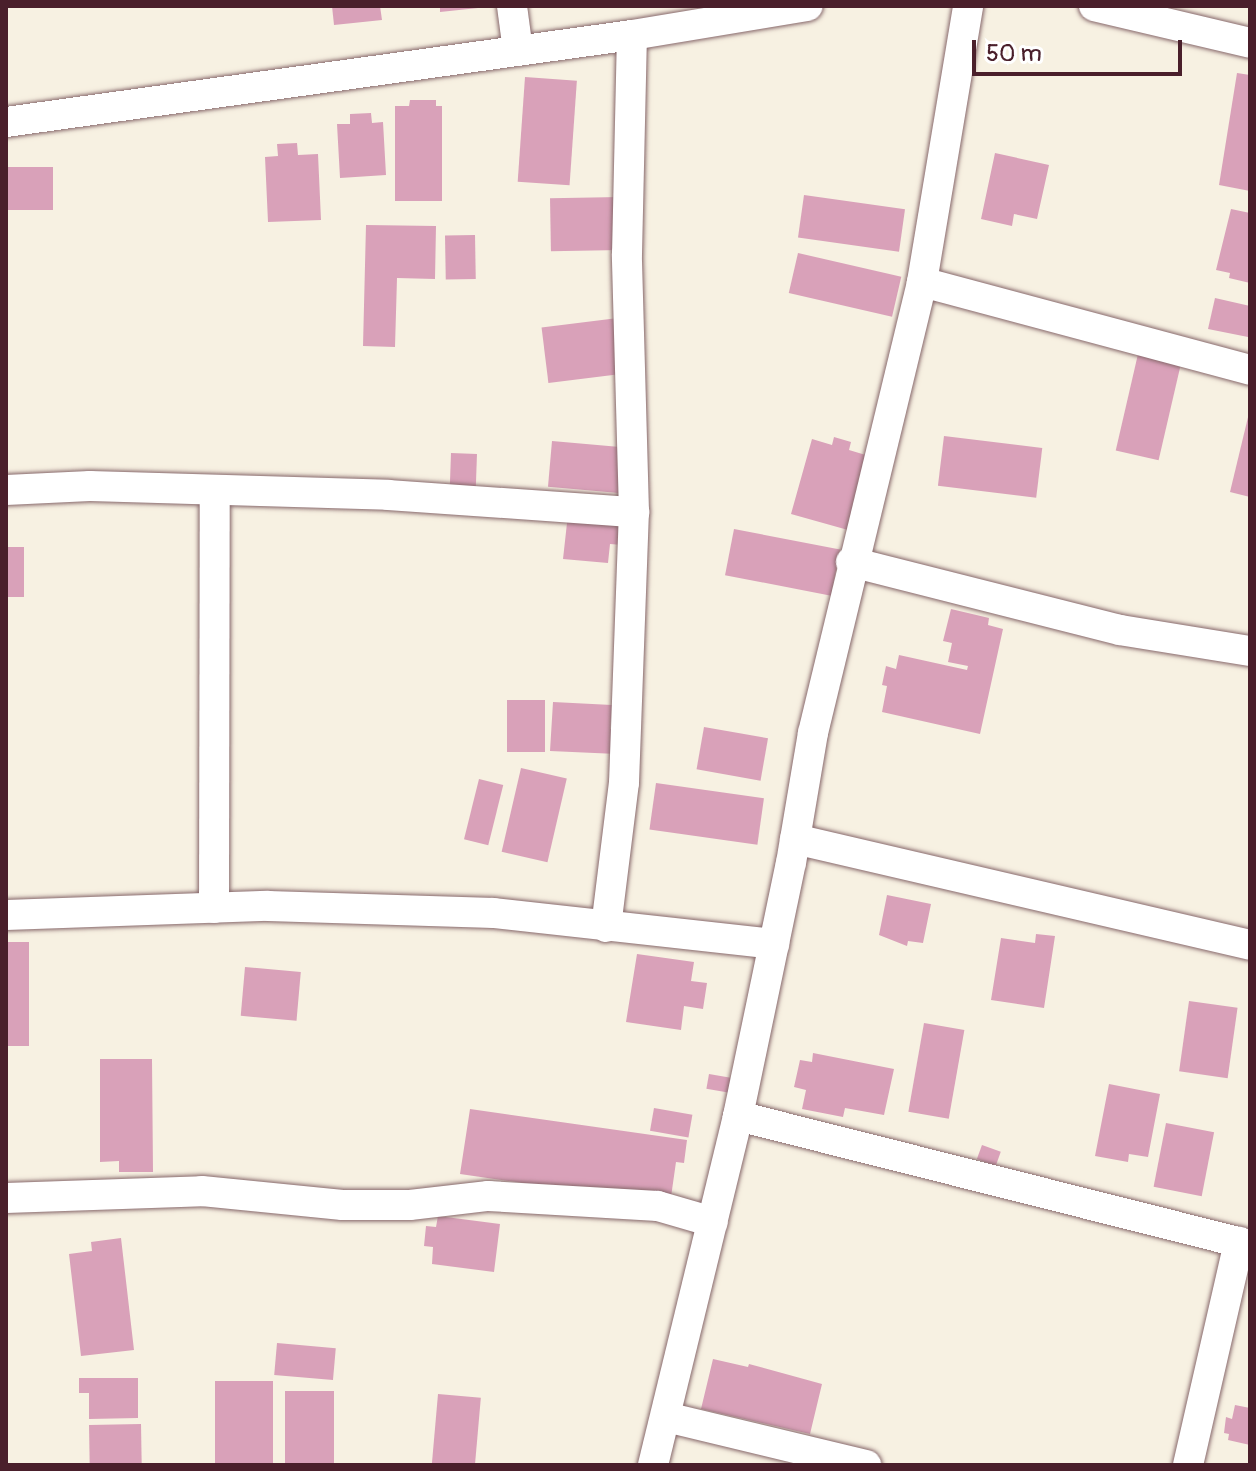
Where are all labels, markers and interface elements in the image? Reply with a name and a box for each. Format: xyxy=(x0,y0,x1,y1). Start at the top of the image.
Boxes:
scale bar xyxy=(976,24,1186,74)
text: 50 m xyxy=(986,39,1042,68)

